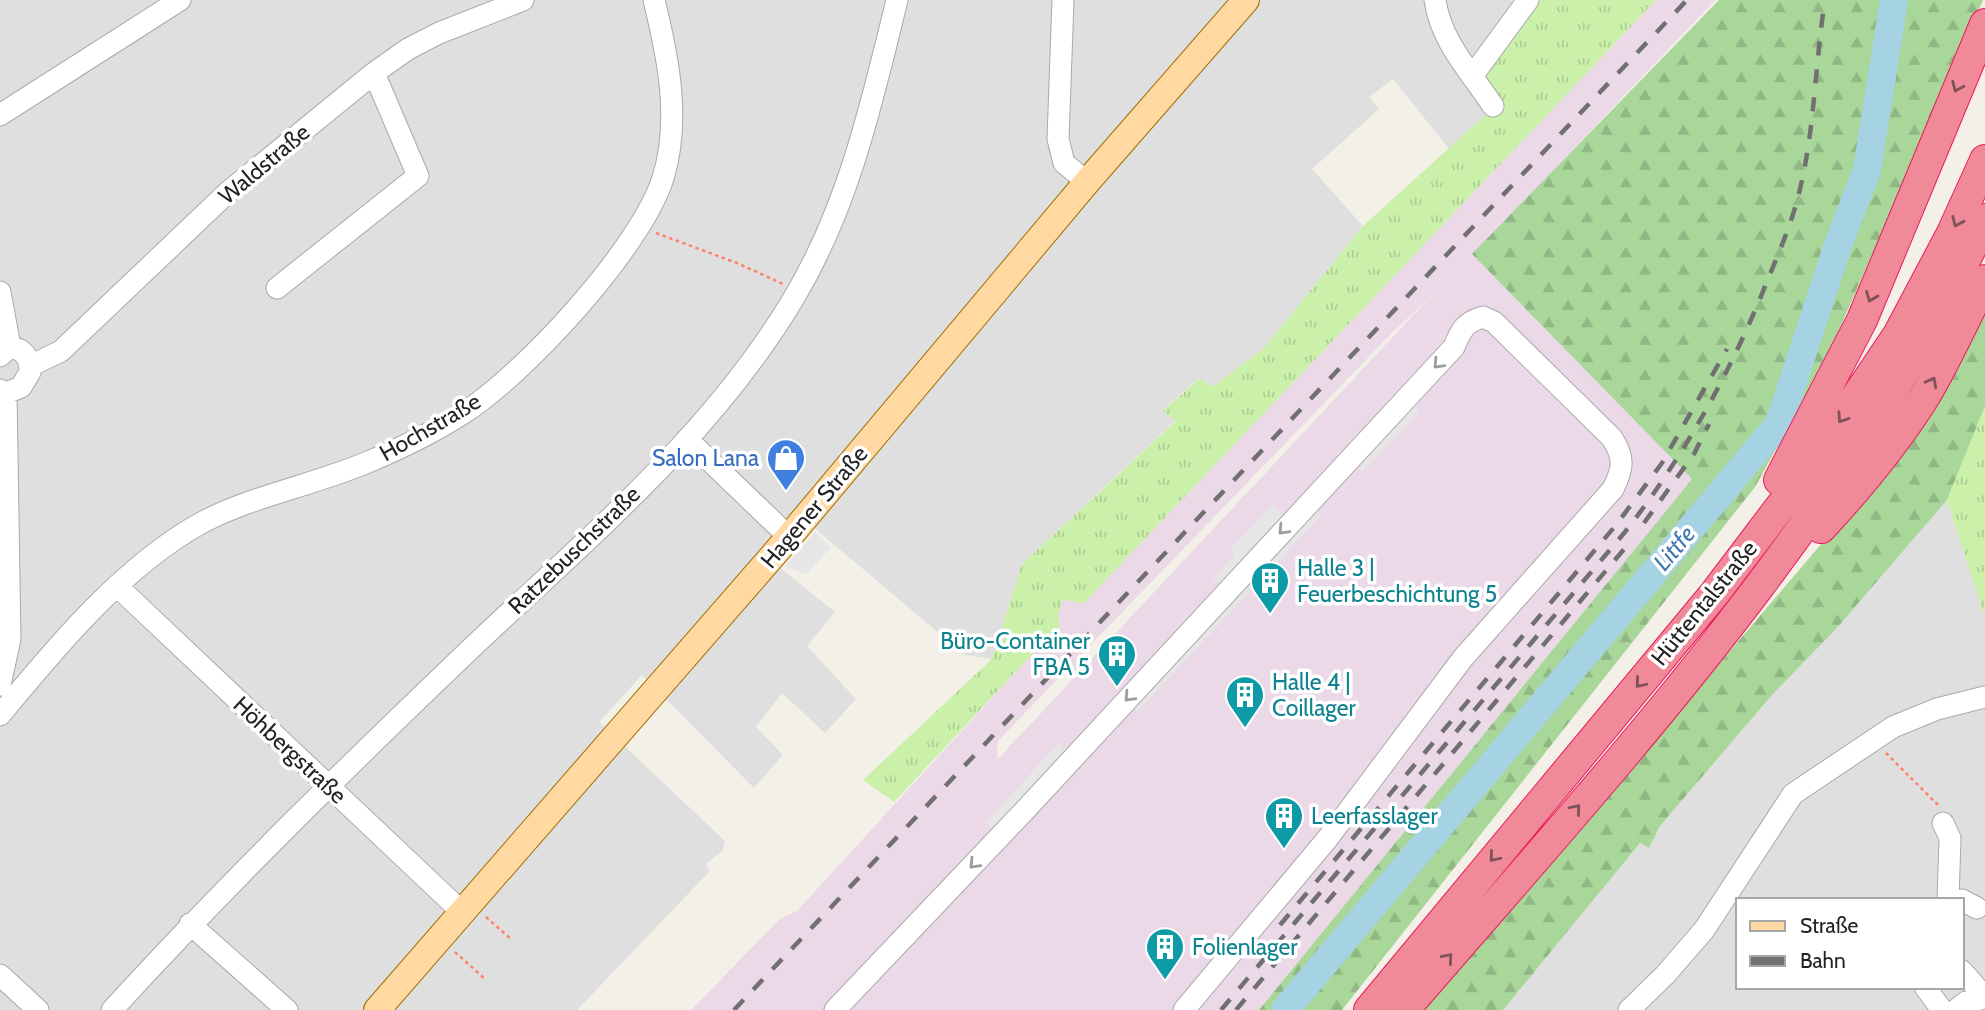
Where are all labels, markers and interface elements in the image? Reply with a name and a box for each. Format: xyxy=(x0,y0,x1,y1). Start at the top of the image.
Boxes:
one-way arrow xyxy=(1952,80,1966,92)
street label: Waldstraße xyxy=(213,118,315,210)
one-way arrow xyxy=(1951,215,1965,227)
one-way arrow xyxy=(1865,290,1879,303)
one-way arrow xyxy=(1434,356,1447,369)
one-way arrow xyxy=(1923,377,1937,389)
street label: Hochstraße xyxy=(375,387,486,467)
one-way arrow xyxy=(1838,410,1850,423)
shop icon: Salon Lana xyxy=(765,437,807,492)
street label: Hagener Straße xyxy=(755,440,873,574)
place label: Salon Lana xyxy=(652,444,759,472)
street label: Ratzebuschstraße xyxy=(502,480,646,620)
water label: Littfe xyxy=(1647,520,1701,576)
one-way arrow xyxy=(1279,522,1292,535)
street label: Hüttentalstraße xyxy=(1645,535,1763,671)
place label: Halle 3 | Feuerbeschichtung 5 xyxy=(1297,554,1497,608)
building icon: Halle 3 | Feuerbeschichtung 5 xyxy=(1249,560,1291,615)
place label: Büro-Container FBA 5 xyxy=(940,627,1091,681)
building icon: Büro-Container FBA 5 xyxy=(1096,633,1138,688)
place label: Halle 4 | Coillager xyxy=(1272,668,1356,722)
building icon: Halle 4 | Coillager xyxy=(1224,674,1266,729)
one-way arrow xyxy=(1636,675,1648,688)
one-way arrow xyxy=(1125,689,1137,702)
street label: Höhbergstraße xyxy=(228,690,353,810)
building icon: Leerfasslager xyxy=(1263,795,1305,850)
place label: Leerfasslager xyxy=(1311,802,1438,830)
one-way arrow xyxy=(1568,804,1580,817)
one-way arrow xyxy=(1490,849,1502,862)
one-way arrow xyxy=(969,856,982,869)
legend xyxy=(1736,898,1964,989)
text: Straße xyxy=(1800,913,1859,938)
building icon: Folienlager xyxy=(1144,926,1186,981)
place label: Folienlager xyxy=(1192,933,1298,961)
text: Bahn xyxy=(1800,948,1846,973)
one-way arrow xyxy=(1440,954,1452,967)

